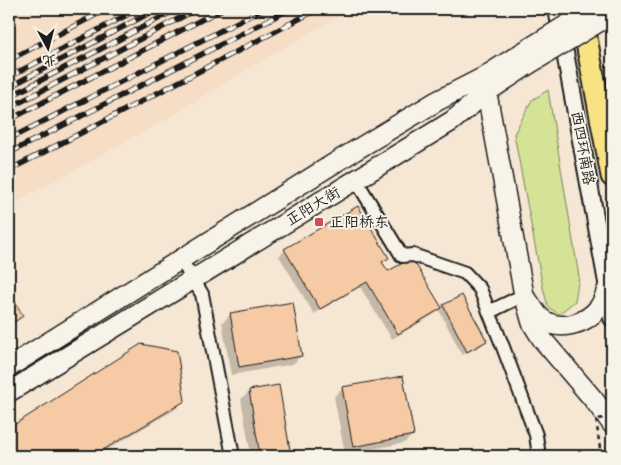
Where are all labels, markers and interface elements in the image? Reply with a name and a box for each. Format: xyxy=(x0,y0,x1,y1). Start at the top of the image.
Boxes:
north arrow xyxy=(22,22,72,72)
text: 北 xyxy=(42,51,58,71)
street label: 西四环南路 xyxy=(567,109,599,187)
street label: 正阳大街 xyxy=(282,182,344,230)
place label: 正阳桥东 xyxy=(329,212,389,232)
marker: 正阳桥东 xyxy=(313,216,325,228)

